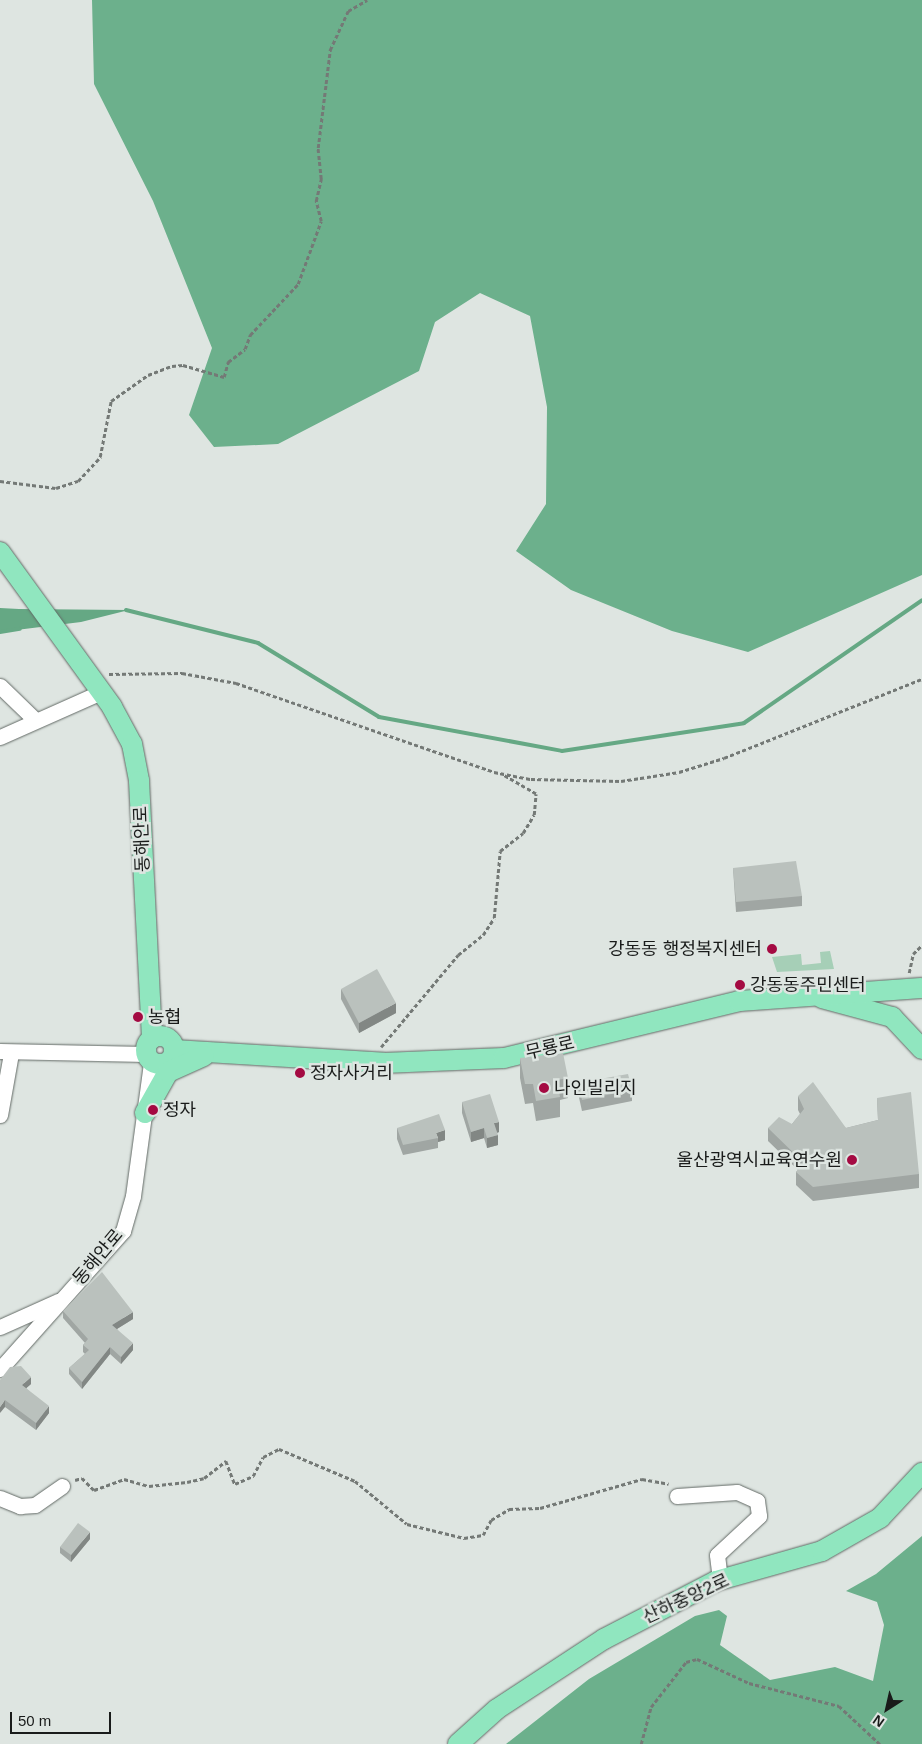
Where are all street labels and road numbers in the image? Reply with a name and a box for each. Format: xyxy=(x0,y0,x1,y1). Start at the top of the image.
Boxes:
street label: 동해안로 xyxy=(130,806,154,872)
street label: 무룡로 xyxy=(523,1032,577,1064)
street label: 동해안로 xyxy=(68,1225,128,1289)
street label: 산하중앙2로 xyxy=(639,1570,733,1628)

